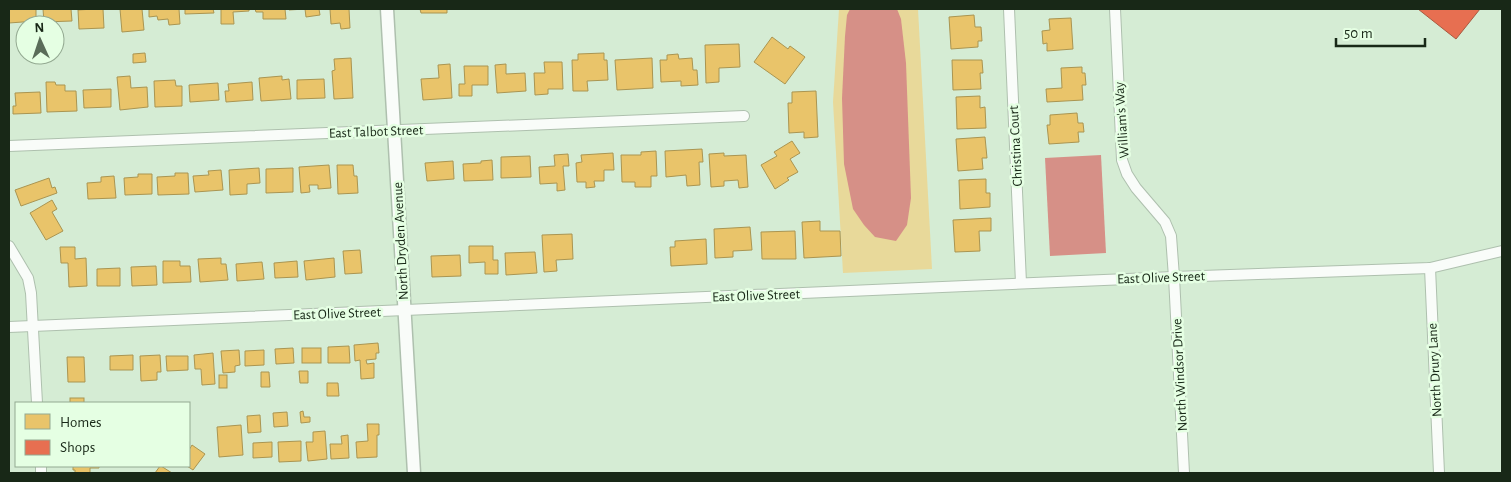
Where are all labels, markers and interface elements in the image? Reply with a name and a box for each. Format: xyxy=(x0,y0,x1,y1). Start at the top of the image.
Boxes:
north arrow xyxy=(15,15,65,65)
scale bar xyxy=(1336,15,1425,47)
text: N xyxy=(34,21,45,35)
text: 50 m xyxy=(1344,26,1373,41)
street label: William's Way xyxy=(1112,81,1132,159)
street label: Christina Court xyxy=(1007,104,1025,187)
street label: East Talbot Street xyxy=(329,123,424,141)
street label: North Dryden Avenue xyxy=(391,182,411,300)
street label: East Olive Street xyxy=(1117,269,1206,287)
street label: East Olive Street xyxy=(712,287,801,305)
street label: East Olive Street xyxy=(293,305,382,323)
street label: North Windsor Drive xyxy=(1170,318,1190,432)
street label: North Drury Lane xyxy=(1426,323,1444,417)
legend xyxy=(15,402,190,467)
text: Homes xyxy=(60,415,102,430)
text: Shops xyxy=(60,440,95,455)

